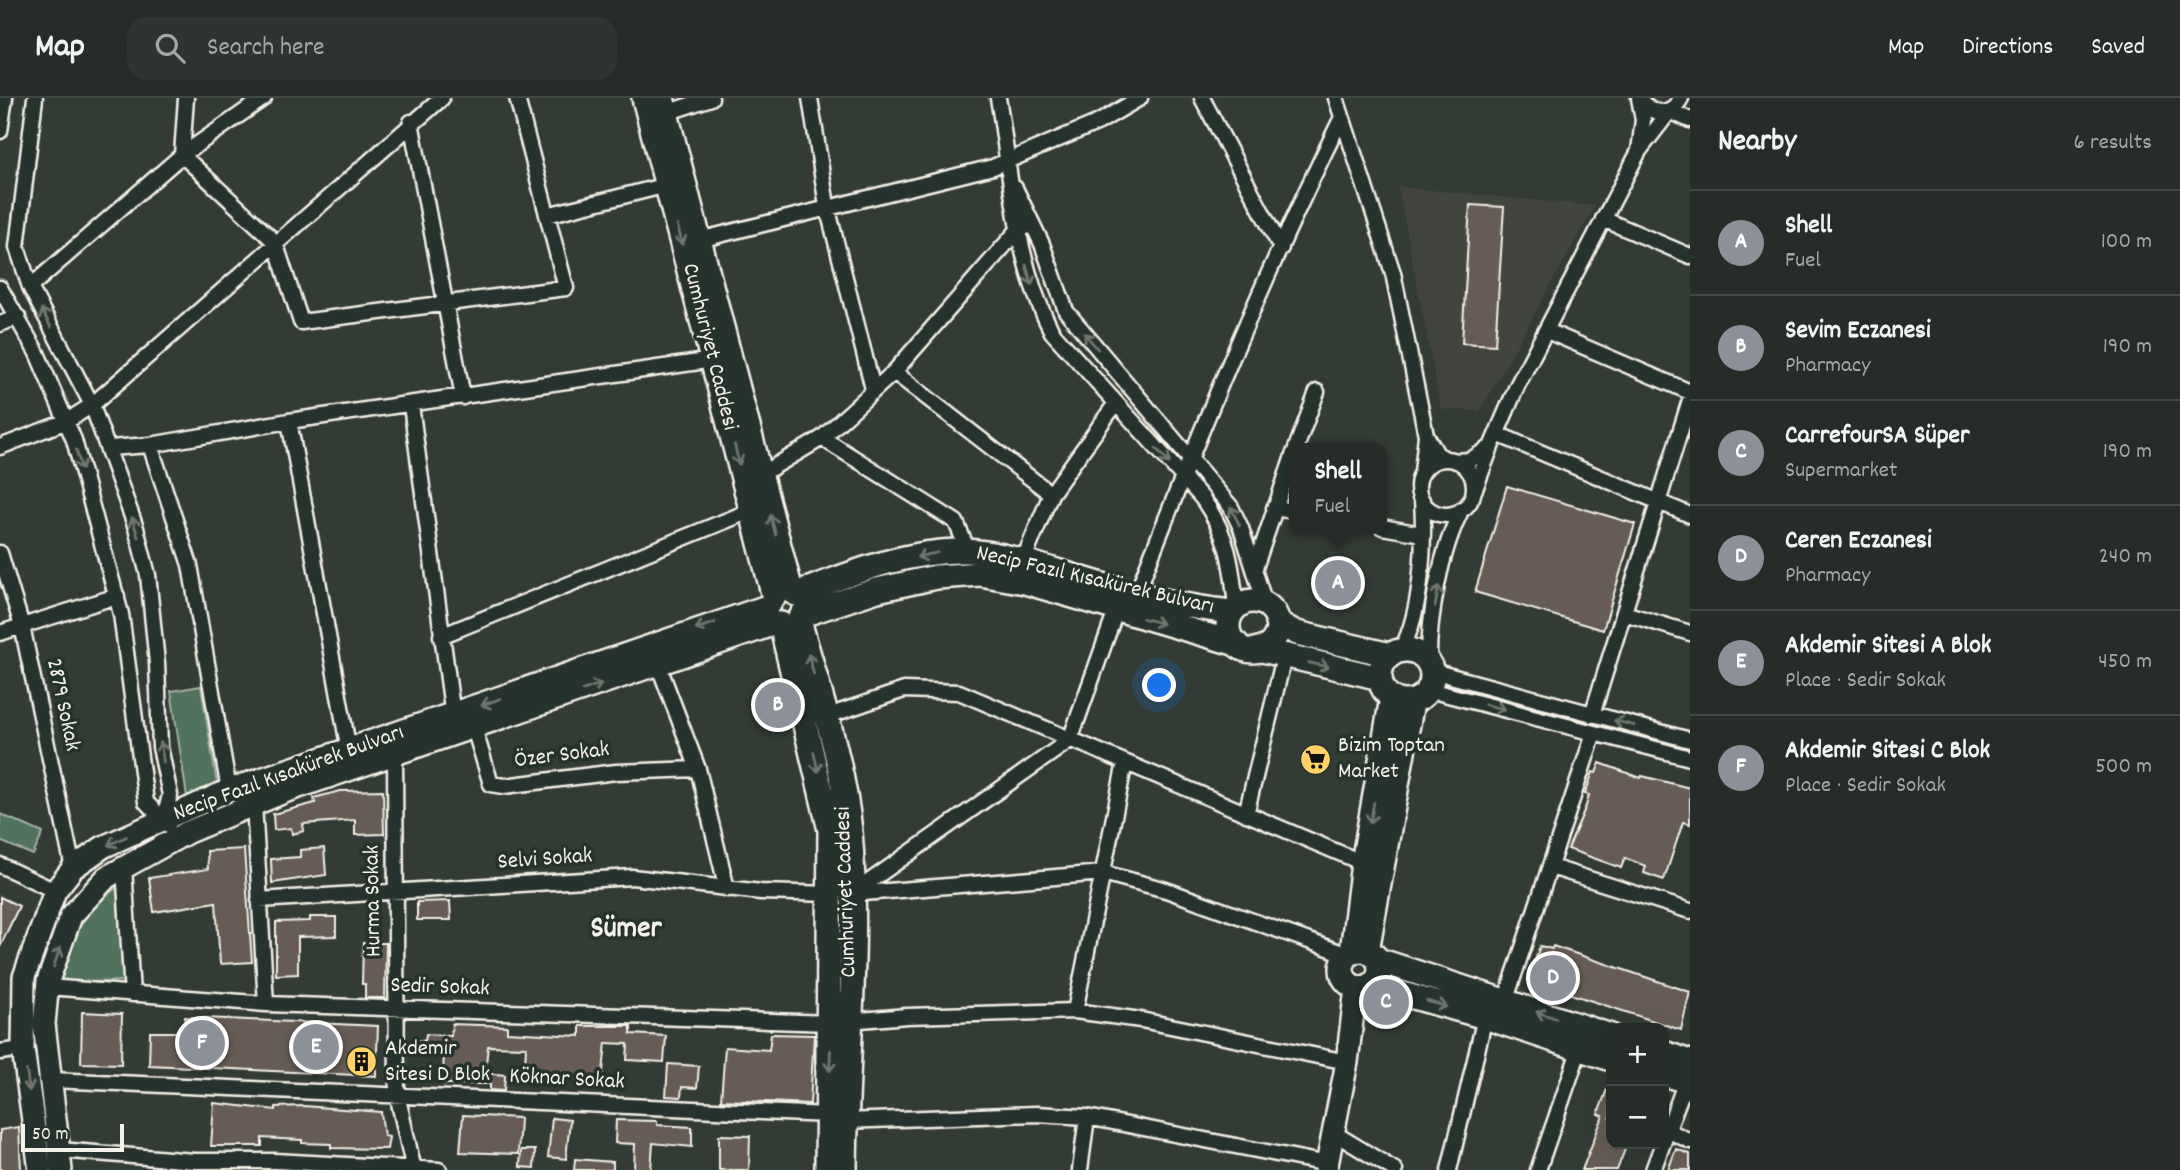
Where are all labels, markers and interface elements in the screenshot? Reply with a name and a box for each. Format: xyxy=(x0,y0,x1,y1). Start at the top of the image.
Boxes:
search box xyxy=(127,17,617,80)
text: Map xyxy=(35,25,85,72)
icon: search xyxy=(151,29,189,67)
text: Search here xyxy=(207,30,325,67)
text: Map xyxy=(1888,31,1924,65)
text: Directions xyxy=(1962,31,2053,65)
text: Saved xyxy=(2091,31,2145,65)
text: Nearby xyxy=(1718,122,1796,165)
text: 6 results xyxy=(2074,127,2152,160)
text: Shell xyxy=(1785,208,1832,245)
one-way arrow xyxy=(674,223,687,246)
text: A xyxy=(1735,226,1747,259)
text: 100 m xyxy=(2101,226,2152,259)
text: Fuel xyxy=(1785,245,1821,278)
street label: Cumhuriyet Caddesi xyxy=(672,260,746,434)
one-way arrow xyxy=(1023,264,1036,286)
one-way arrow xyxy=(39,308,53,329)
text: Sevim Eczanesi xyxy=(1785,313,1931,350)
text: B xyxy=(1736,331,1746,364)
text: 190 m xyxy=(2103,331,2152,364)
one-way arrow xyxy=(1083,333,1098,351)
text: Pharmacy xyxy=(1785,350,1870,383)
text: CarrefourSA Süper xyxy=(1785,418,1970,455)
text: C xyxy=(1735,436,1747,469)
text: 190 m xyxy=(2103,436,2152,469)
popup xyxy=(1289,443,1387,534)
one-way arrow xyxy=(731,444,744,466)
one-way arrow xyxy=(1155,447,1171,465)
one-way arrow xyxy=(74,449,87,471)
text: Shell xyxy=(1314,454,1362,491)
text: Supermarket xyxy=(1785,455,1897,488)
text: Fuel xyxy=(1314,491,1350,524)
one-way arrow xyxy=(1228,506,1242,527)
one-way arrow xyxy=(766,514,779,537)
one-way arrow xyxy=(128,516,141,538)
text: Ceren Eczanesi xyxy=(1785,523,1932,560)
street label: Necip Fazıl Kısakürek Bulvarı xyxy=(973,538,1217,624)
text: D xyxy=(1735,541,1747,574)
text: 240 m xyxy=(2099,541,2152,574)
one-way arrow xyxy=(916,548,939,562)
pin: A xyxy=(1315,557,1361,609)
text: Pharmacy xyxy=(1785,560,1870,593)
one-way arrow xyxy=(1431,585,1444,608)
one-way arrow xyxy=(1142,615,1164,628)
one-way arrow xyxy=(694,620,716,633)
text: Akdemir Sitesi A Blok xyxy=(1785,628,1992,665)
text: E xyxy=(1736,646,1746,679)
text: 450 m xyxy=(2098,646,2152,679)
one-way arrow xyxy=(804,653,817,676)
street label: 2879 Sokak xyxy=(36,656,88,754)
one-way arrow xyxy=(1307,658,1330,672)
text: Place · Sedir Sokak xyxy=(1785,665,1946,698)
your location xyxy=(1142,668,1176,702)
pin: B xyxy=(755,679,801,731)
one-way arrow xyxy=(581,680,603,692)
one-way arrow xyxy=(480,697,502,709)
one-way arrow xyxy=(1483,701,1506,714)
one-way arrow xyxy=(1613,716,1635,729)
street label: Necip Fazıl Kısakürek Bulvarı xyxy=(169,717,409,831)
place label: Bizim Toptan Market xyxy=(1338,730,1445,789)
text: Akdemir Sitesi C Blok xyxy=(1785,733,1990,770)
street label: Özer Sokak xyxy=(513,734,611,778)
one-way arrow xyxy=(155,741,168,764)
supermarket icon: Bizim Toptan Market xyxy=(1298,742,1332,776)
one-way arrow xyxy=(810,750,823,772)
text: F xyxy=(1736,751,1746,784)
text: 500 m xyxy=(2095,751,2152,784)
text: Place · Sedir Sokak xyxy=(1785,770,1946,803)
one-way arrow xyxy=(1365,801,1378,824)
street label: Cumhuriyet Caddesi xyxy=(828,806,866,978)
one-way arrow xyxy=(107,835,128,848)
street label: Selvi Sokak xyxy=(497,840,593,880)
street label: Hurma Sokak xyxy=(357,845,391,957)
district label: Sümer xyxy=(590,909,662,952)
one-way arrow xyxy=(51,947,64,969)
pin: D xyxy=(1530,952,1576,1004)
street label: Sedir Sokak xyxy=(390,970,490,1006)
pin: C xyxy=(1363,976,1409,1028)
one-way arrow xyxy=(1425,998,1448,1011)
one-way arrow xyxy=(1536,1008,1558,1020)
pin: F xyxy=(179,1017,225,1069)
pin: E xyxy=(293,1021,339,1073)
map controls xyxy=(1606,1023,1669,1149)
button: + xyxy=(1606,1023,1669,1086)
place label: Akdemir Sitesi D Blok xyxy=(385,1033,490,1092)
building icon: Akdemir Sitesi D Blok xyxy=(345,1045,379,1079)
one-way arrow xyxy=(823,1049,836,1072)
street label: Köknar Sokak xyxy=(508,1060,626,1100)
one-way arrow xyxy=(21,1069,34,1091)
button: − xyxy=(1606,1086,1669,1149)
scale bar xyxy=(21,1121,124,1153)
text: 50 m xyxy=(32,1122,69,1149)

